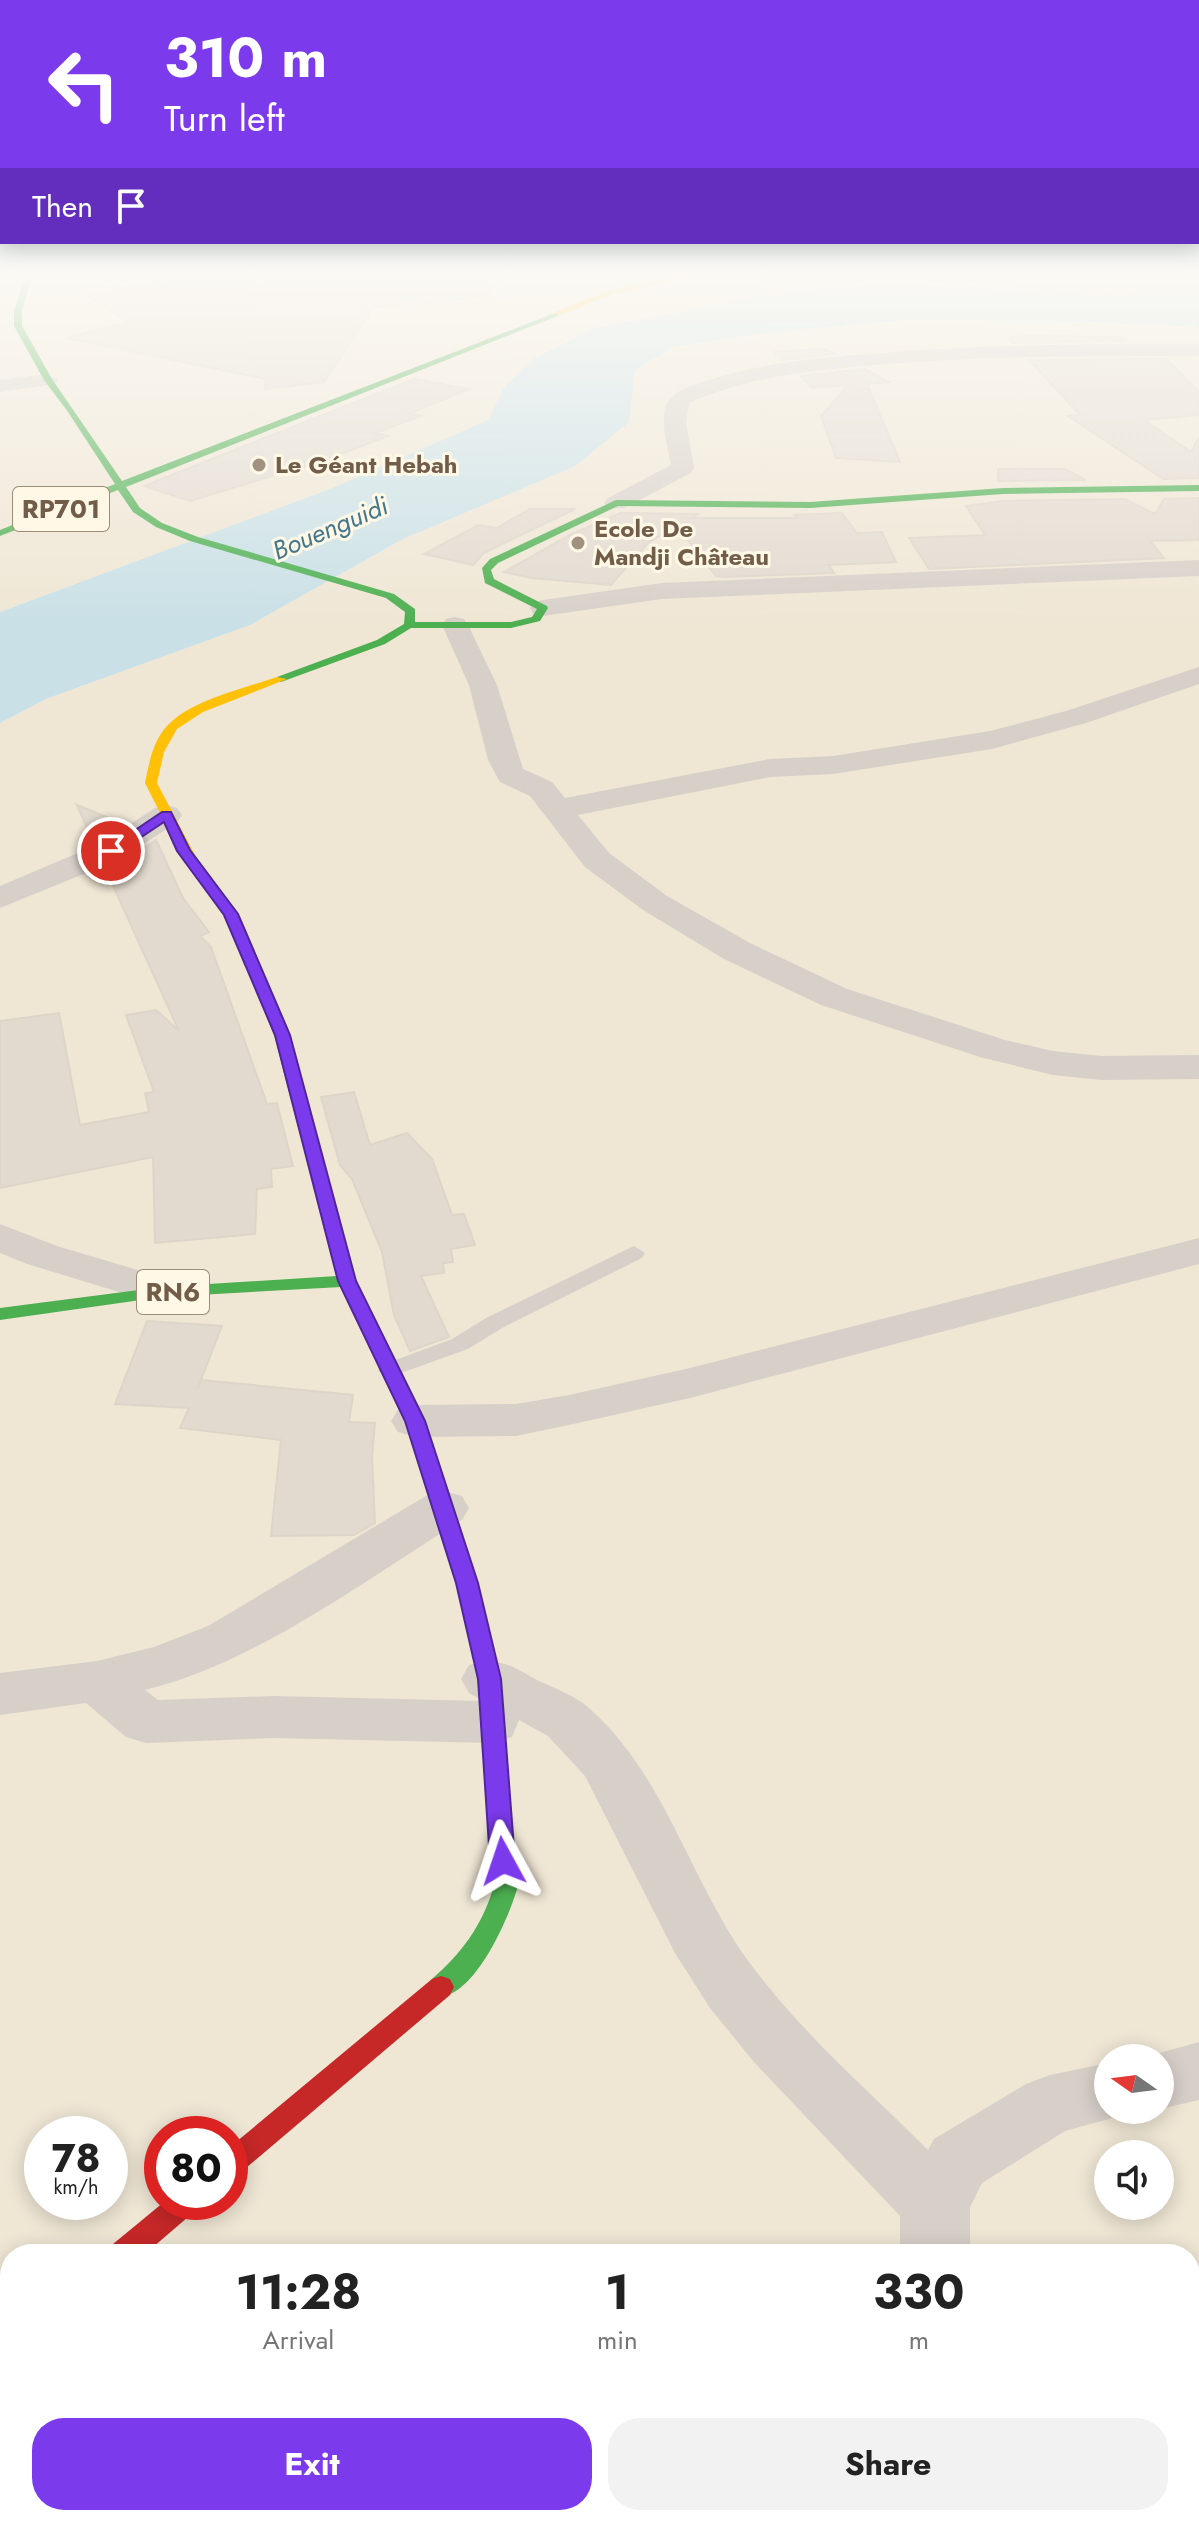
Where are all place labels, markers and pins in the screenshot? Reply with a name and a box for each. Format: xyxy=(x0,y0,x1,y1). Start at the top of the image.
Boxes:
place label: Le Géant Hebah xyxy=(275,447,458,482)
marker: Le Géant Hebah xyxy=(250,456,268,474)
place label: Ecole De Mandji Château xyxy=(594,511,769,574)
marker: Ecole De Mandji Château xyxy=(569,534,587,552)
pin xyxy=(77,817,145,885)

